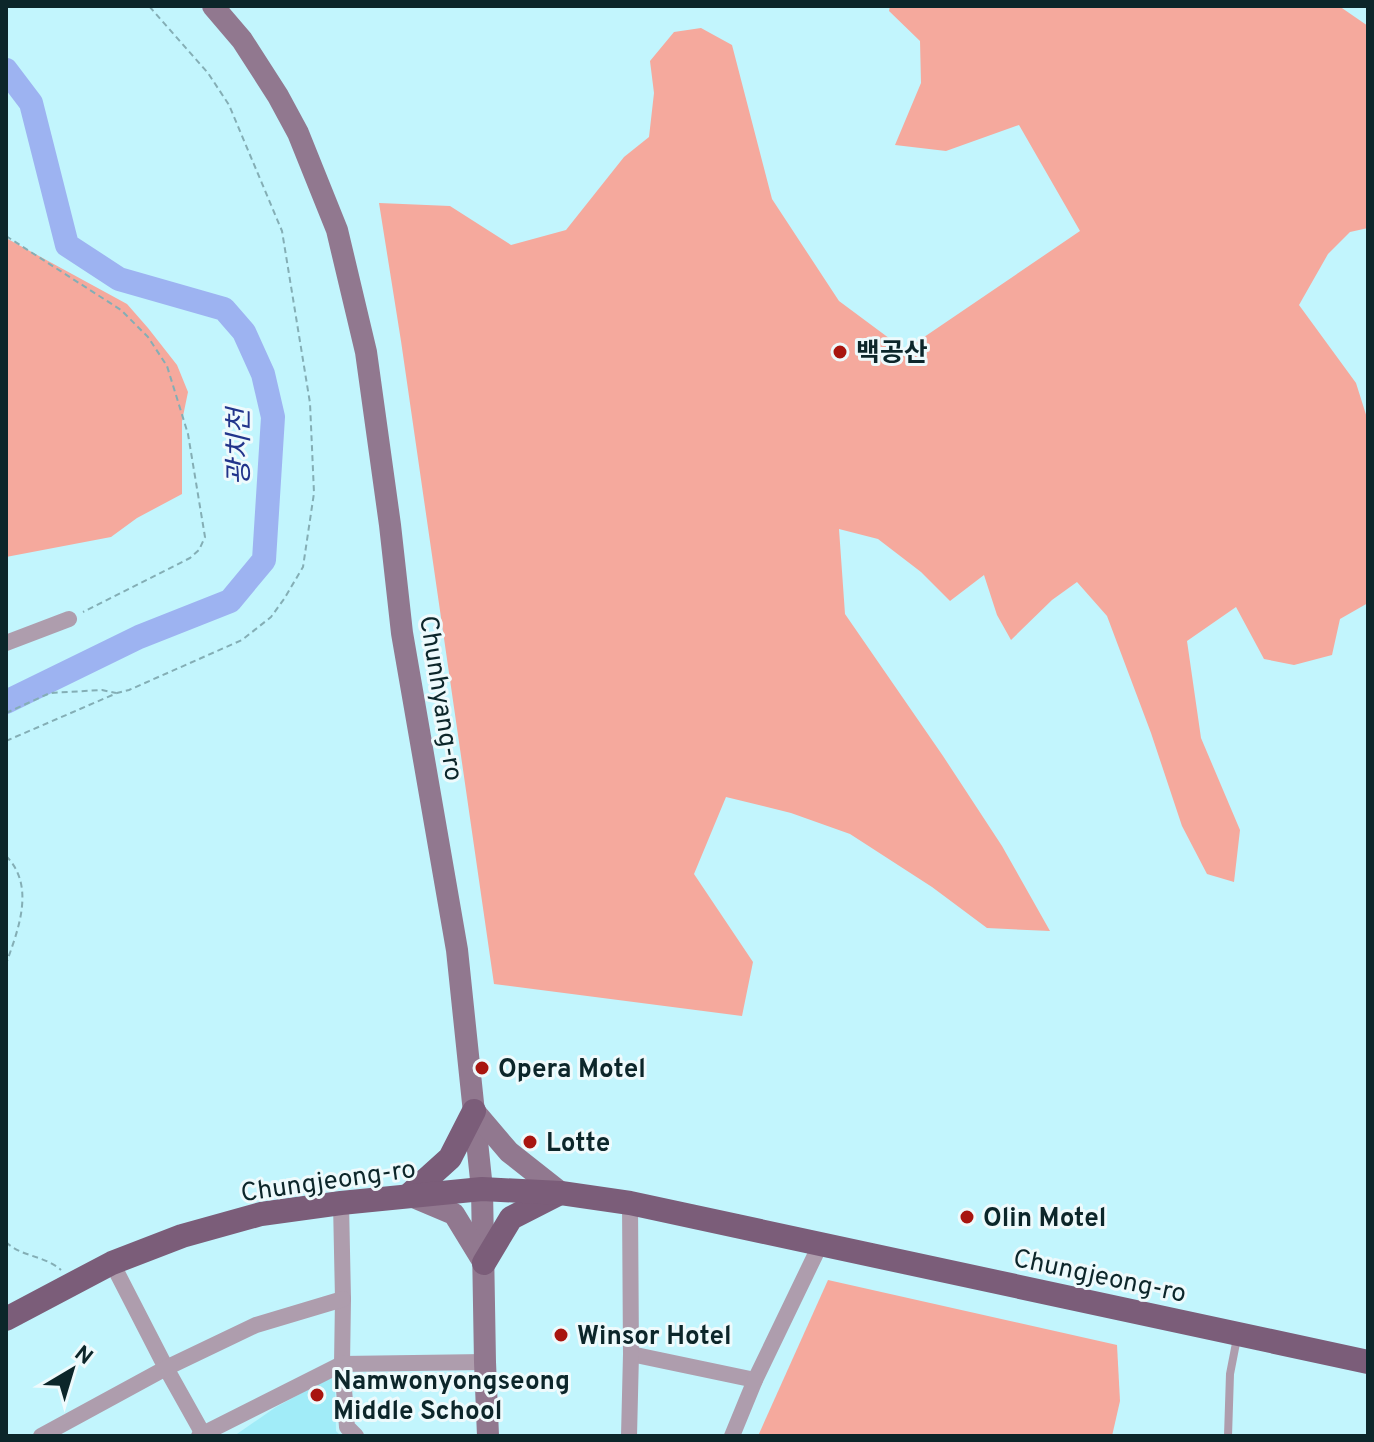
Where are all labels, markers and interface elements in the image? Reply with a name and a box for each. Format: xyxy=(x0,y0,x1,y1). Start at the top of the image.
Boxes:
place label: 백공산 xyxy=(856,338,928,371)
marker: 백공산 xyxy=(831,343,849,361)
water label: 광치천 xyxy=(223,405,259,486)
street label: Chunhyang-ro xyxy=(410,613,469,783)
place label: Opera Motel xyxy=(498,1054,646,1087)
marker: Opera Motel xyxy=(473,1059,491,1077)
place label: Lotte xyxy=(546,1128,610,1161)
marker: Lotte xyxy=(521,1133,539,1151)
street label: Chungjeong-ro xyxy=(239,1154,418,1211)
place label: Olin Motel xyxy=(983,1203,1106,1236)
marker: Olin Motel xyxy=(958,1208,976,1226)
street label: Chungjeong-ro xyxy=(1010,1243,1189,1312)
place label: Winsor Hotel xyxy=(577,1321,732,1354)
marker: Winsor Hotel xyxy=(552,1326,570,1344)
north arrow xyxy=(32,1330,112,1410)
text: N xyxy=(68,1341,97,1372)
place label: Namwonyongseong Middle School xyxy=(333,1366,570,1429)
marker: Namwonyongseong Middle School xyxy=(308,1386,326,1404)

